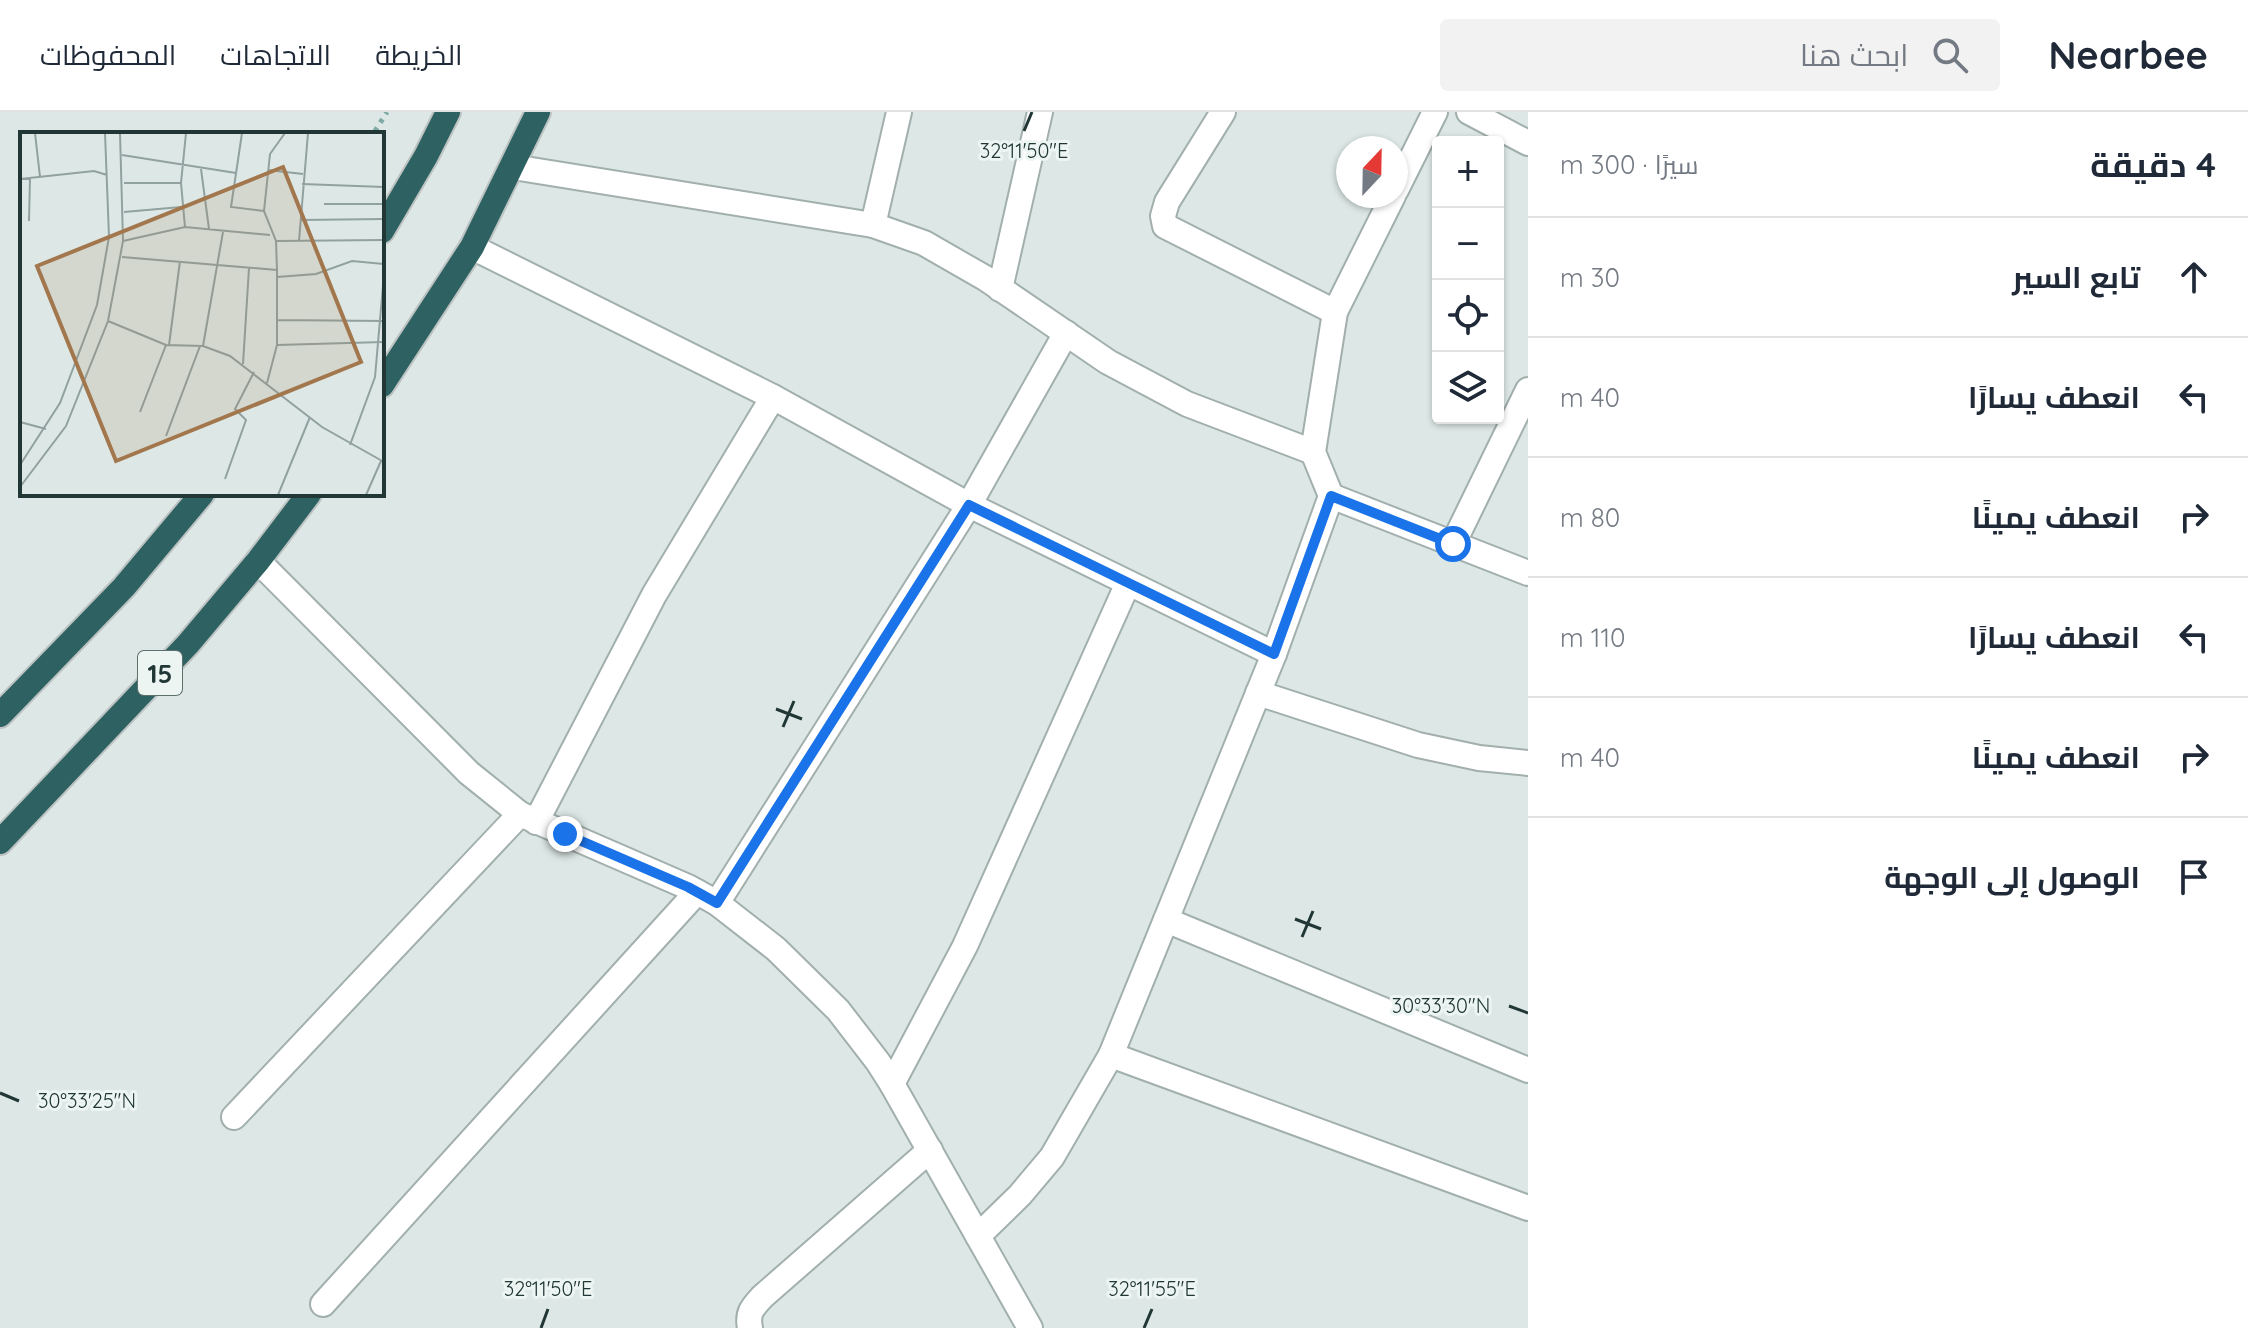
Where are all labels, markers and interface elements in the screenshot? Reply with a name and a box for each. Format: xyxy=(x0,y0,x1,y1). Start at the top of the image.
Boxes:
search box xyxy=(1440,19,2000,91)
text: Nearbee xyxy=(2048,31,2208,79)
icon: search xyxy=(1928,33,1972,77)
text: ابحث هنا xyxy=(1800,36,1908,74)
text: المحفوظات xyxy=(40,37,176,72)
text: الاتجاهات xyxy=(220,37,331,72)
text: الخريطة xyxy=(375,37,463,72)
inset map xyxy=(20,132,384,496)
north arrow xyxy=(1336,136,1408,208)
map controls xyxy=(1432,136,1504,424)
button: + xyxy=(1432,136,1504,208)
text: 32°11'50"E xyxy=(980,138,1068,163)
text: 4 دقيقة xyxy=(2090,143,2216,186)
text: سيرًا · 300 m xyxy=(1560,148,1699,181)
button: − xyxy=(1432,208,1504,280)
icon: ahead xyxy=(2172,255,2216,299)
text: تابع السير xyxy=(2012,258,2140,296)
text: 30 m xyxy=(1560,261,1620,294)
button: locate xyxy=(1432,280,1504,352)
button: layers xyxy=(1432,352,1504,424)
icon: left xyxy=(2172,375,2216,419)
text: انعطف يسارًا xyxy=(1968,378,2140,416)
text: 40 m xyxy=(1560,381,1620,414)
icon: right xyxy=(2172,495,2216,539)
text: انعطف يمينًا xyxy=(1972,498,2140,536)
text: 80 m xyxy=(1560,501,1620,534)
route start xyxy=(1435,526,1471,562)
icon: left xyxy=(2172,615,2216,659)
text: انعطف يسارًا xyxy=(1968,618,2140,656)
text: 110 m xyxy=(1560,621,1626,654)
road number: 15 xyxy=(138,651,182,695)
icon: right xyxy=(2172,735,2216,779)
text: انعطف يمينًا xyxy=(1972,738,2140,776)
text: 40 m xyxy=(1560,741,1620,774)
route end xyxy=(547,816,583,852)
icon: arrive xyxy=(2172,855,2216,899)
text: الوصول إلى الوجهة xyxy=(1884,858,2140,896)
text: 30°33'30"N xyxy=(1392,993,1490,1018)
text: 30°33'25"N xyxy=(38,1088,136,1113)
text: 32°11'50"E xyxy=(504,1276,592,1301)
text: 32°11'55"E xyxy=(1108,1276,1196,1301)

